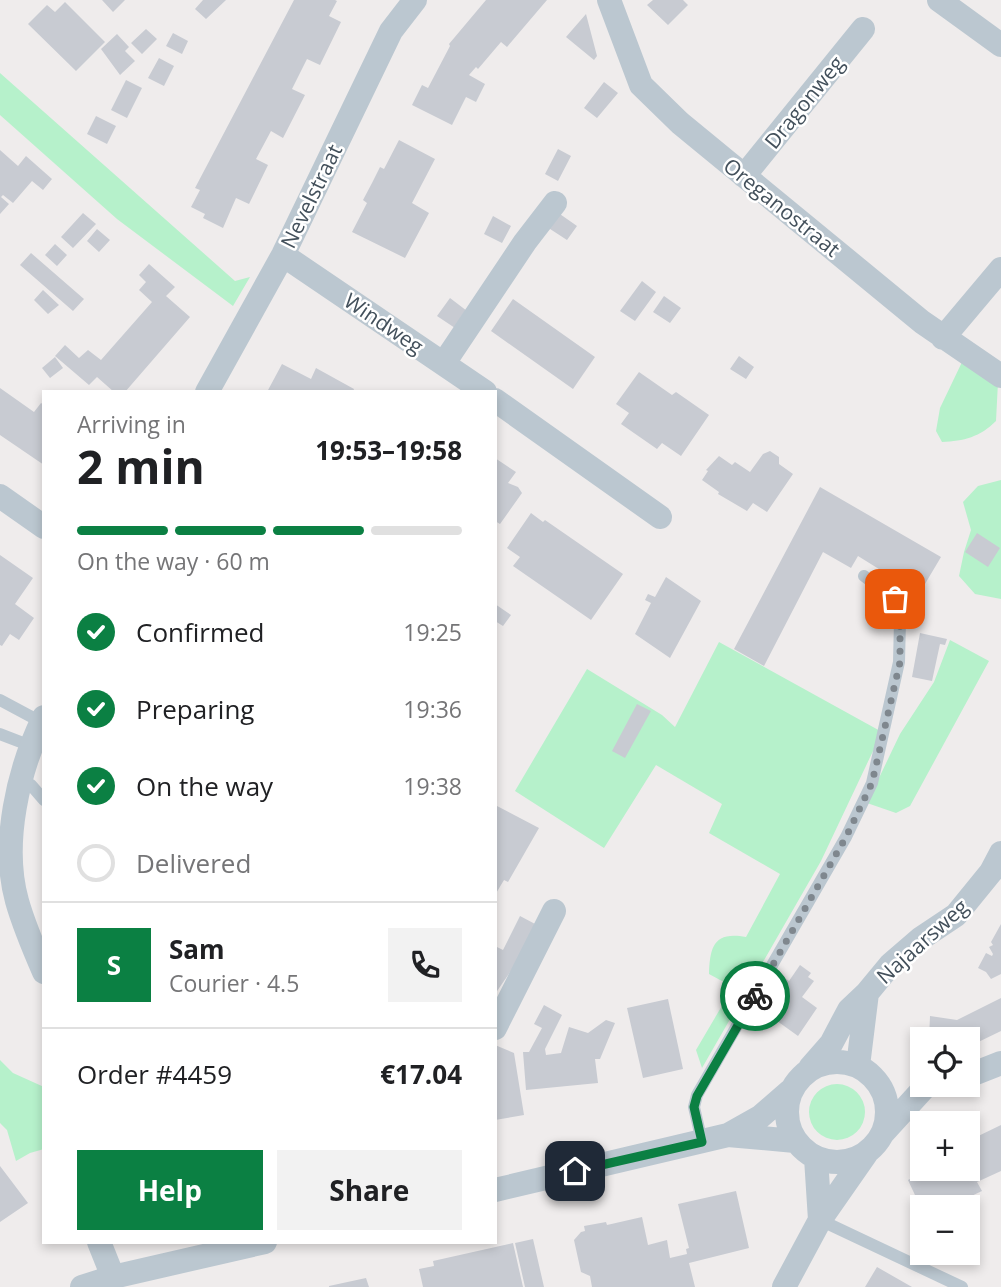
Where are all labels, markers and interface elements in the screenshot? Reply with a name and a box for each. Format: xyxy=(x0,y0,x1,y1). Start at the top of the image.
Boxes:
street label: Dragonweg xyxy=(758,50,850,154)
street label: Nevelstraat xyxy=(274,139,348,253)
street label: Oreganostraat xyxy=(718,151,846,263)
street label: Windweg xyxy=(339,286,429,360)
text: Arriving in xyxy=(77,408,186,440)
text: 19:53–19:58 xyxy=(315,432,462,468)
text: 2 min xyxy=(77,435,205,497)
text: On the way · 60 m xyxy=(77,545,270,577)
pin xyxy=(865,569,925,629)
icon: bag xyxy=(876,580,914,618)
icon: check xyxy=(77,613,115,651)
text: Confirmed xyxy=(136,614,264,650)
text: 19:25 xyxy=(403,616,462,648)
icon: check xyxy=(77,690,115,728)
text: Preparing xyxy=(136,691,254,727)
text: 19:36 xyxy=(403,693,462,725)
icon: check xyxy=(77,767,115,805)
text: On the way xyxy=(136,768,273,804)
text: 19:38 xyxy=(403,770,462,802)
text: Delivered xyxy=(136,845,251,881)
street label: Najaarsweg xyxy=(870,892,974,990)
button: phone xyxy=(388,928,462,1002)
text: Sam xyxy=(169,931,225,967)
text: S xyxy=(107,947,121,983)
courier xyxy=(720,961,790,1031)
text: Courier · 4.5 xyxy=(169,967,299,999)
icon: bike xyxy=(736,977,774,1015)
map controls xyxy=(910,1027,980,1265)
button: locate xyxy=(910,1027,980,1097)
text: Order #4459 xyxy=(77,1056,232,1092)
text: €17.04 xyxy=(380,1056,462,1092)
button: + xyxy=(910,1111,980,1181)
pin xyxy=(545,1141,605,1201)
button: Help xyxy=(77,1150,263,1230)
button: Share xyxy=(277,1150,462,1230)
icon: home xyxy=(556,1152,594,1190)
button: − xyxy=(910,1195,980,1265)

